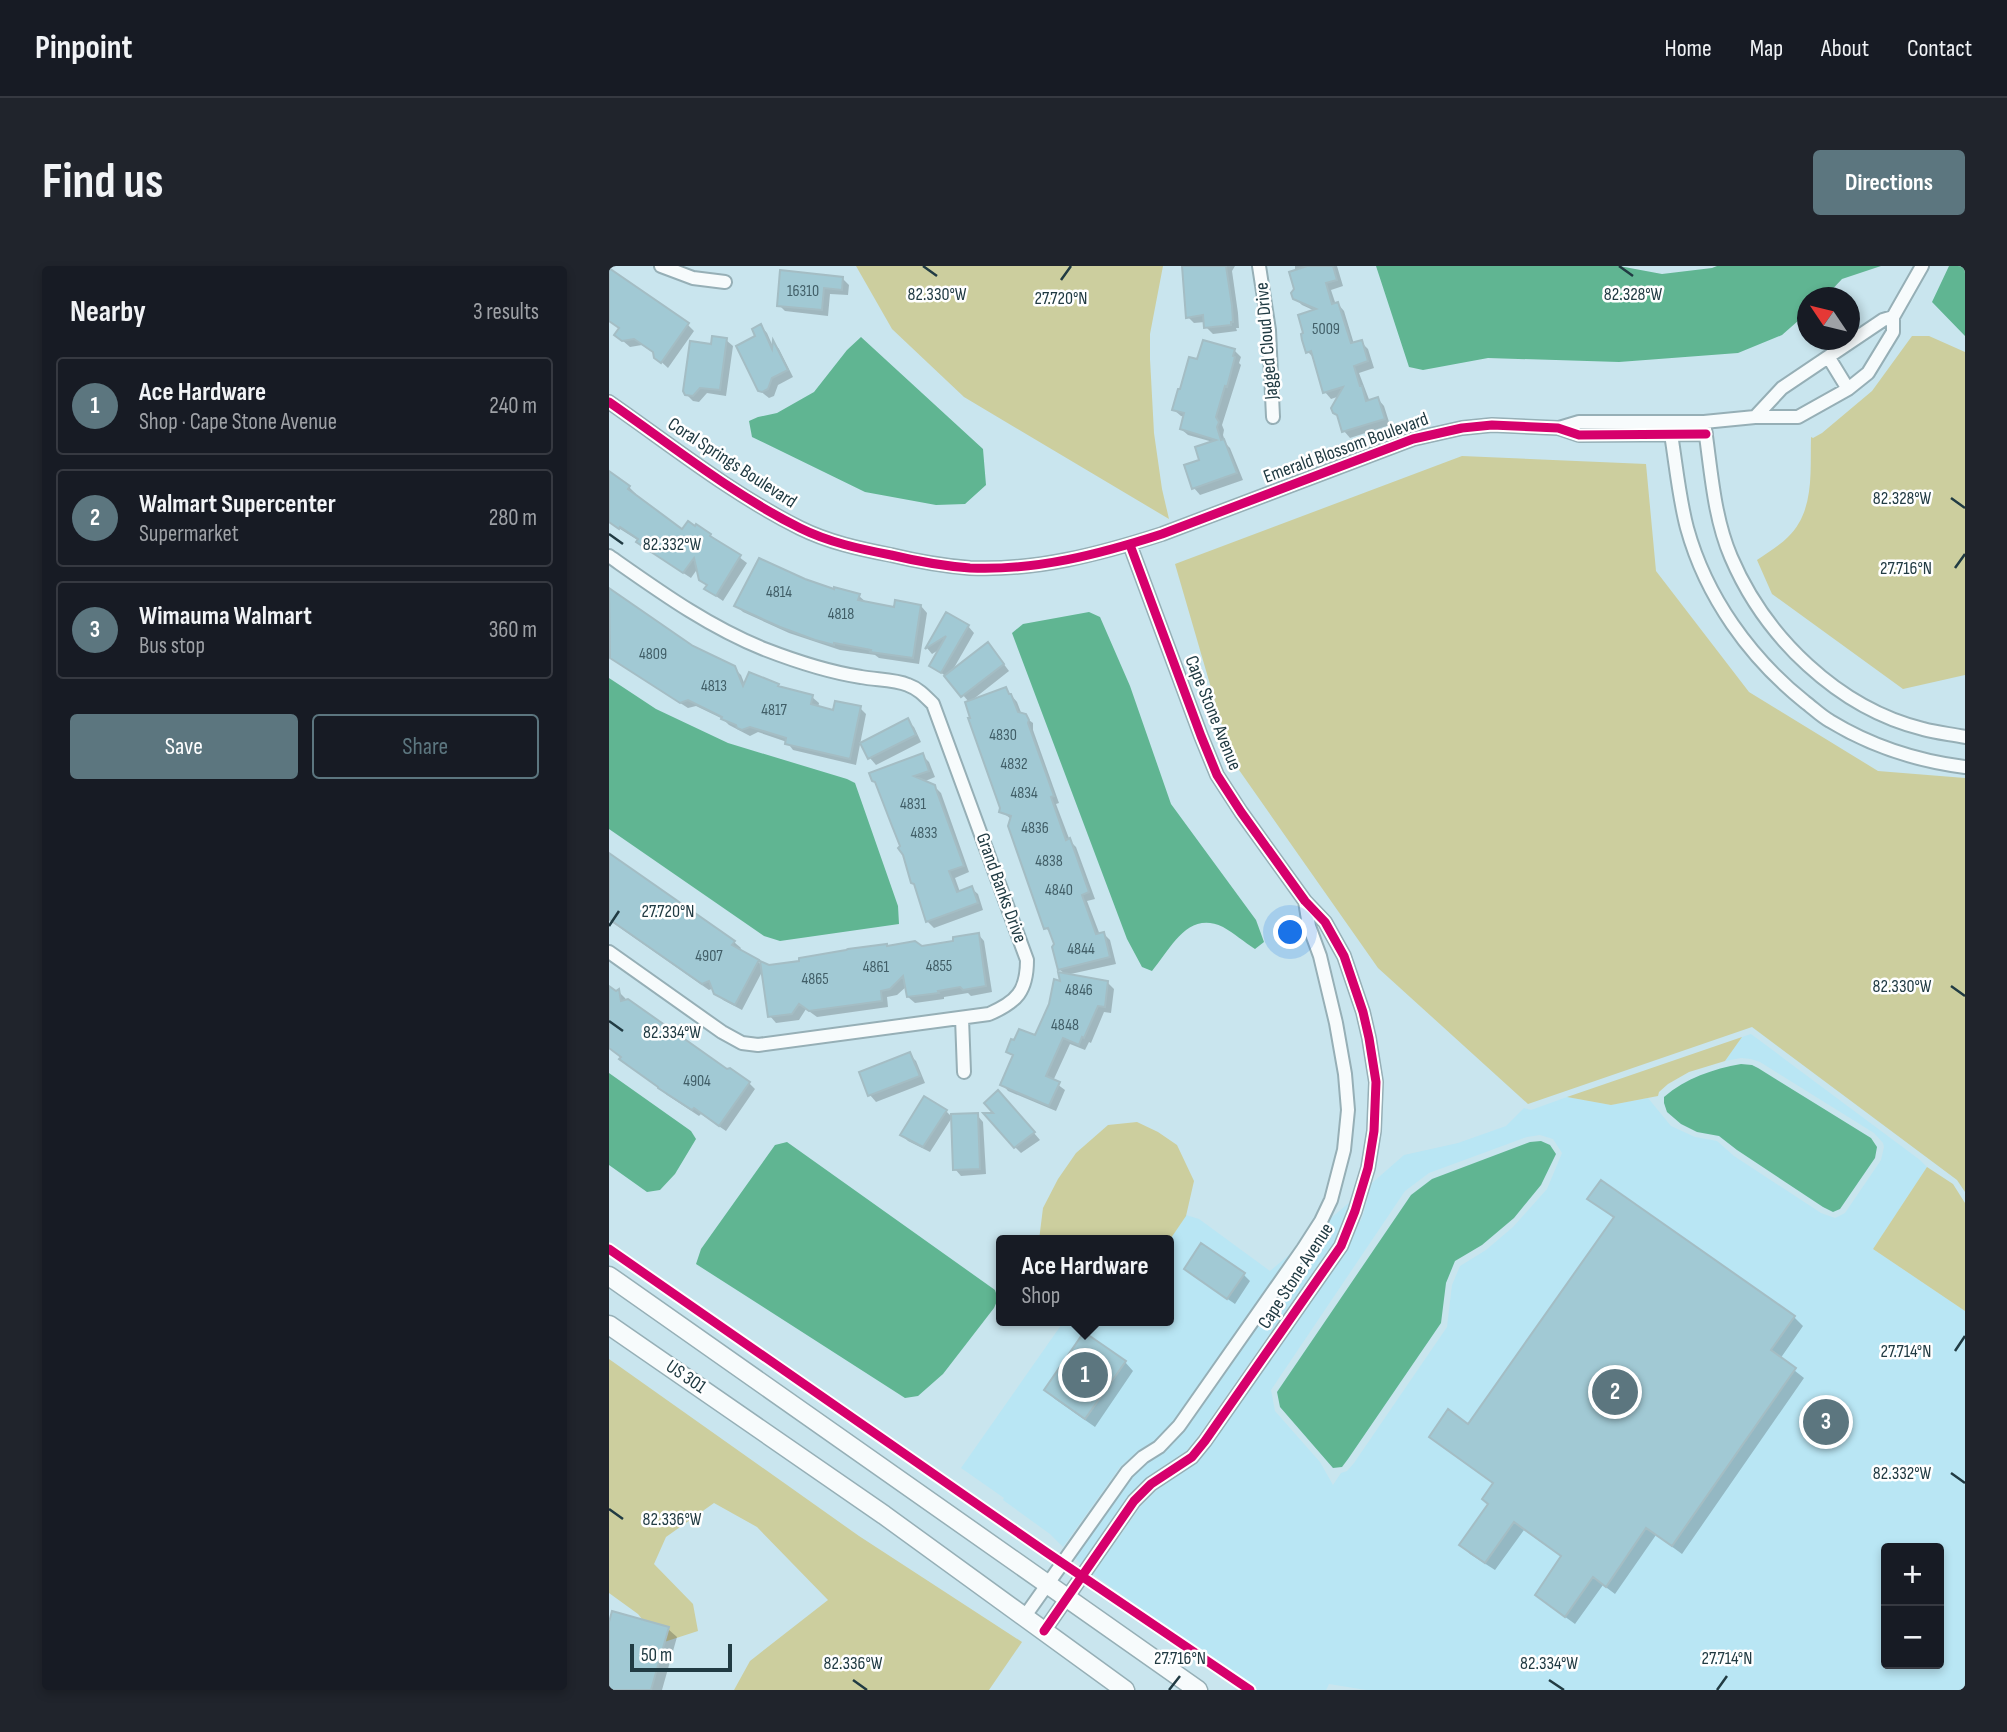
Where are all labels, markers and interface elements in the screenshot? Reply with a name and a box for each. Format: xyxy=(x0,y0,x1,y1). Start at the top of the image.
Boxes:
text: Pinpoint xyxy=(35,28,132,68)
text: Home xyxy=(1664,34,1712,63)
text: Map xyxy=(1750,34,1783,63)
text: About xyxy=(1821,34,1869,63)
text: Contact xyxy=(1907,34,1972,63)
button: Directions xyxy=(1813,150,1965,215)
text: Find us xyxy=(42,153,164,212)
street label: Jagged Cloud Drive xyxy=(1250,281,1284,402)
house number: 16310 xyxy=(787,282,819,301)
text: 82.330°W xyxy=(907,284,967,305)
text: 82.328°W xyxy=(1604,284,1663,305)
north arrow xyxy=(1797,287,1860,350)
text: 27.720°N xyxy=(1034,288,1088,309)
text: Nearby xyxy=(70,294,146,330)
text: 3 results xyxy=(473,298,539,326)
house number: 5009 xyxy=(1312,320,1340,339)
text: Ace Hardware xyxy=(139,377,266,408)
text: 1 xyxy=(90,392,100,420)
text: 240 m xyxy=(489,392,537,420)
street label: Emerald Blossom Boulevard xyxy=(1260,407,1432,489)
text: Shop · Cape Stone Avenue xyxy=(139,408,337,436)
street label: Coral Springs Boulevard xyxy=(663,413,801,513)
text: 82.328°W xyxy=(1873,488,1932,509)
text: Walmart Supercenter xyxy=(139,489,336,520)
text: 2 xyxy=(90,504,100,532)
text: 280 m xyxy=(489,504,537,532)
text: Supermarket xyxy=(139,520,239,548)
text: 82.332°W xyxy=(643,534,702,555)
text: 27.716°N xyxy=(1880,558,1932,579)
house number: 4814 xyxy=(766,583,792,602)
text: Wimauma Walmart xyxy=(139,601,312,632)
house number: 4818 xyxy=(828,605,854,624)
text: 3 xyxy=(90,616,100,644)
text: 360 m xyxy=(489,616,537,644)
text: Bus stop xyxy=(139,632,205,660)
house number: 4809 xyxy=(639,645,667,664)
street label: Cape Stone Avenue xyxy=(1180,652,1246,774)
house number: 4813 xyxy=(701,677,727,696)
house number: 4817 xyxy=(761,701,787,720)
button: Save xyxy=(70,714,298,779)
button: Share xyxy=(312,714,539,779)
house number: 4830 xyxy=(989,726,1017,745)
house number: 4832 xyxy=(1000,755,1028,774)
house number: 4834 xyxy=(1010,784,1038,803)
house number: 4831 xyxy=(900,795,926,814)
house number: 4836 xyxy=(1021,819,1049,838)
house number: 4833 xyxy=(910,824,938,843)
street label: Grand Banks Drive xyxy=(971,830,1031,946)
house number: 4838 xyxy=(1035,852,1063,871)
house number: 4840 xyxy=(1045,881,1073,900)
text: 27.720°N xyxy=(641,901,695,922)
your location xyxy=(1273,915,1307,949)
house number: 4844 xyxy=(1067,940,1095,959)
house number: 4907 xyxy=(695,947,723,966)
house number: 4855 xyxy=(926,957,952,976)
house number: 4861 xyxy=(863,958,890,977)
house number: 4865 xyxy=(801,970,829,989)
text: 82.330°W xyxy=(1872,976,1932,997)
house number: 4846 xyxy=(1065,981,1093,1000)
house number: 4848 xyxy=(1051,1016,1079,1035)
text: 82.334°W xyxy=(643,1022,701,1043)
house number: 4904 xyxy=(683,1072,711,1091)
street label: Cape Stone Avenue xyxy=(1253,1219,1339,1333)
popup xyxy=(996,1235,1174,1326)
text: Ace Hardware xyxy=(1021,1251,1149,1282)
text: Shop xyxy=(1021,1282,1060,1310)
text: 27.714°N xyxy=(1881,1341,1931,1362)
pin: 1 xyxy=(1062,1349,1108,1401)
street label: US 301 xyxy=(661,1355,711,1399)
pin: 2 xyxy=(1592,1366,1638,1418)
pin: 3 xyxy=(1803,1396,1849,1448)
text: 82.332°W xyxy=(1873,1463,1932,1484)
text: 82.336°W xyxy=(642,1509,702,1530)
map controls xyxy=(1881,1543,1944,1669)
button: + xyxy=(1881,1543,1944,1606)
button: − xyxy=(1881,1606,1944,1669)
scale bar xyxy=(630,1641,731,1673)
text: 50 m xyxy=(641,1644,672,1667)
text: 27.716°N xyxy=(1154,1648,1206,1669)
text: 27.714°N xyxy=(1702,1648,1752,1669)
text: 82.336°W xyxy=(823,1653,883,1674)
text: 82.334°W xyxy=(1520,1653,1578,1674)

